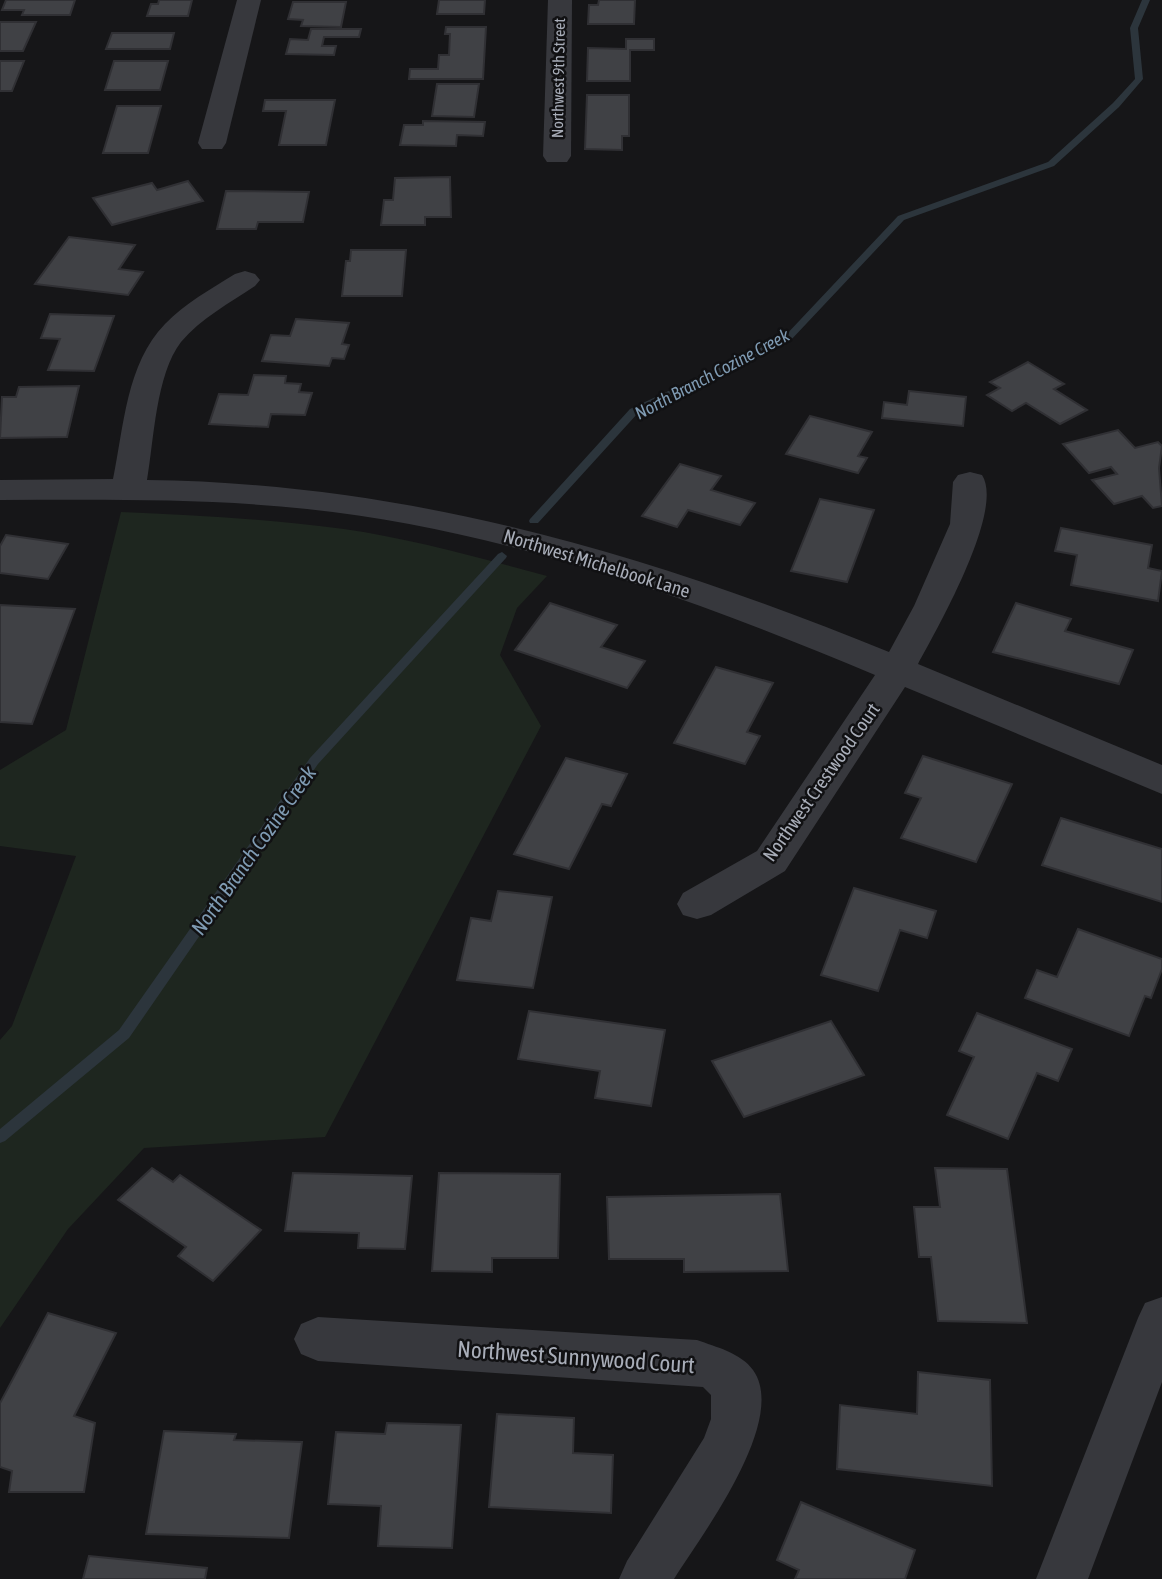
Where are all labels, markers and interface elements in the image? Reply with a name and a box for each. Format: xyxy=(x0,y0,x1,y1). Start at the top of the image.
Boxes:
street label: Northwest 9th Street xyxy=(548,17,568,138)
water label: North Branch Cozine Creek xyxy=(631,324,794,424)
street label: Northwest Michelbook Lane xyxy=(501,524,693,602)
street label: Northwest Crestwood Court xyxy=(758,699,884,865)
water label: North Branch Cozine Creek xyxy=(186,760,321,939)
street label: Northwest Sunnywood Court xyxy=(457,1336,695,1378)

